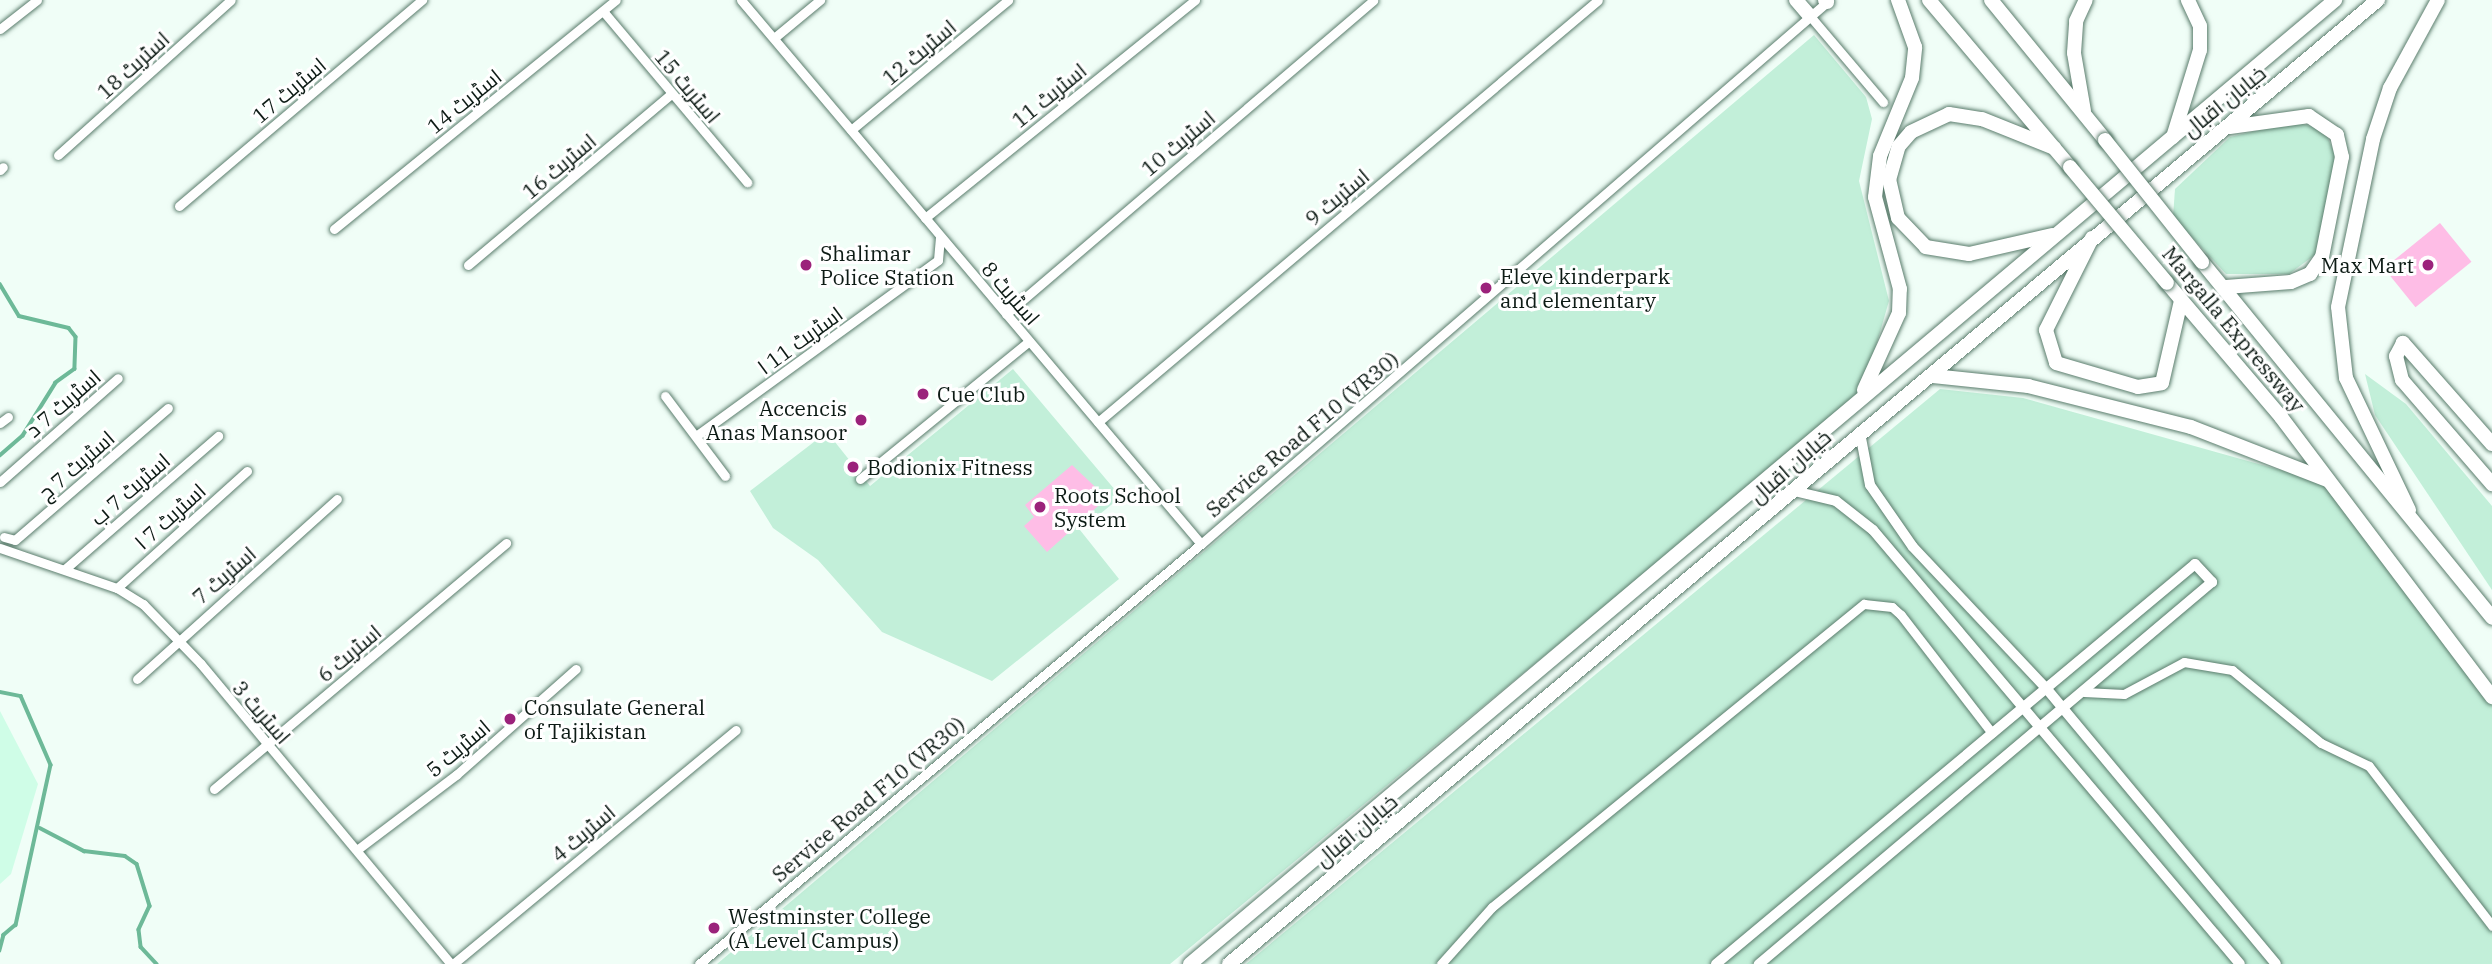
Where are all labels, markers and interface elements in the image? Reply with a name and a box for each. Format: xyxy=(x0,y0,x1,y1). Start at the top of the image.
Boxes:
street label: اسٹریٹ 12 xyxy=(877,14,961,90)
street label: اسٹریٹ 18 xyxy=(92,26,174,104)
street label: اسٹریٹ 15 xyxy=(650,44,726,128)
street label: اسٹریٹ 17 xyxy=(247,52,331,128)
street label: اسٹریٹ 11 xyxy=(1007,57,1091,133)
street label: خیابان اقبال xyxy=(2177,60,2271,142)
street label: اسٹریٹ 14 xyxy=(422,63,506,139)
street label: اسٹریٹ 10 xyxy=(1136,105,1220,181)
street label: اسٹریٹ 16 xyxy=(517,128,601,204)
street label: اسٹریٹ 9 xyxy=(1300,163,1374,231)
place label: Shalimar Police Station xyxy=(820,240,955,290)
street label: Margalla Expressway xyxy=(2157,241,2311,417)
place label: Max Mart xyxy=(2321,252,2414,278)
street label: اسٹریٹ 8 xyxy=(977,256,1045,330)
marker: Shalimar Police Station xyxy=(798,257,814,273)
marker: Max Mart xyxy=(2420,257,2436,273)
place label: Eleve kinderpark and elementary xyxy=(1500,263,1670,313)
marker: Eleve kinderpark and elementary xyxy=(1478,280,1494,296)
street label: اسٹریٹ 11 ا xyxy=(753,301,847,379)
street label: Service Road F10 (VR30) xyxy=(1201,346,1403,522)
street label: اسٹریٹ 7 د xyxy=(20,364,106,442)
place label: Cue Club xyxy=(937,381,1025,407)
marker: Cue Club xyxy=(915,386,931,402)
place label: Accencis Anas Mansoor xyxy=(706,395,847,445)
marker: Accencis Anas Mansoor xyxy=(853,412,869,428)
street label: خیابان اقبال xyxy=(1744,424,1836,508)
street label: اسٹریٹ 7 ج xyxy=(33,425,119,505)
street label: اسٹریٹ 7 ب xyxy=(85,448,175,530)
place label: Bodionix Fitness xyxy=(867,454,1033,480)
marker: Bodionix Fitness xyxy=(845,459,861,475)
street label: اسٹریٹ 7 ا xyxy=(130,478,210,554)
place label: Roots School System xyxy=(1054,482,1181,532)
marker: Roots School System xyxy=(1032,499,1048,515)
street label: اسٹریٹ 7 xyxy=(187,541,261,609)
street label: اسٹریٹ 6 xyxy=(312,619,386,687)
street label: اسٹریٹ 3 xyxy=(228,675,296,749)
place label: Consulate General of Tajikistan xyxy=(524,694,705,744)
marker: Consulate General of Tajikistan xyxy=(502,711,518,727)
street label: Service Road F10 (VR30) xyxy=(767,711,969,887)
street label: اسٹریٹ 5 xyxy=(421,714,495,782)
street label: خیابان اقبال xyxy=(1310,788,1402,872)
street label: اسٹریٹ 4 xyxy=(546,799,620,867)
place label: Westminster College (A Level Campus) xyxy=(728,903,931,953)
marker: Westminster College (A Level Campus) xyxy=(706,920,722,936)

